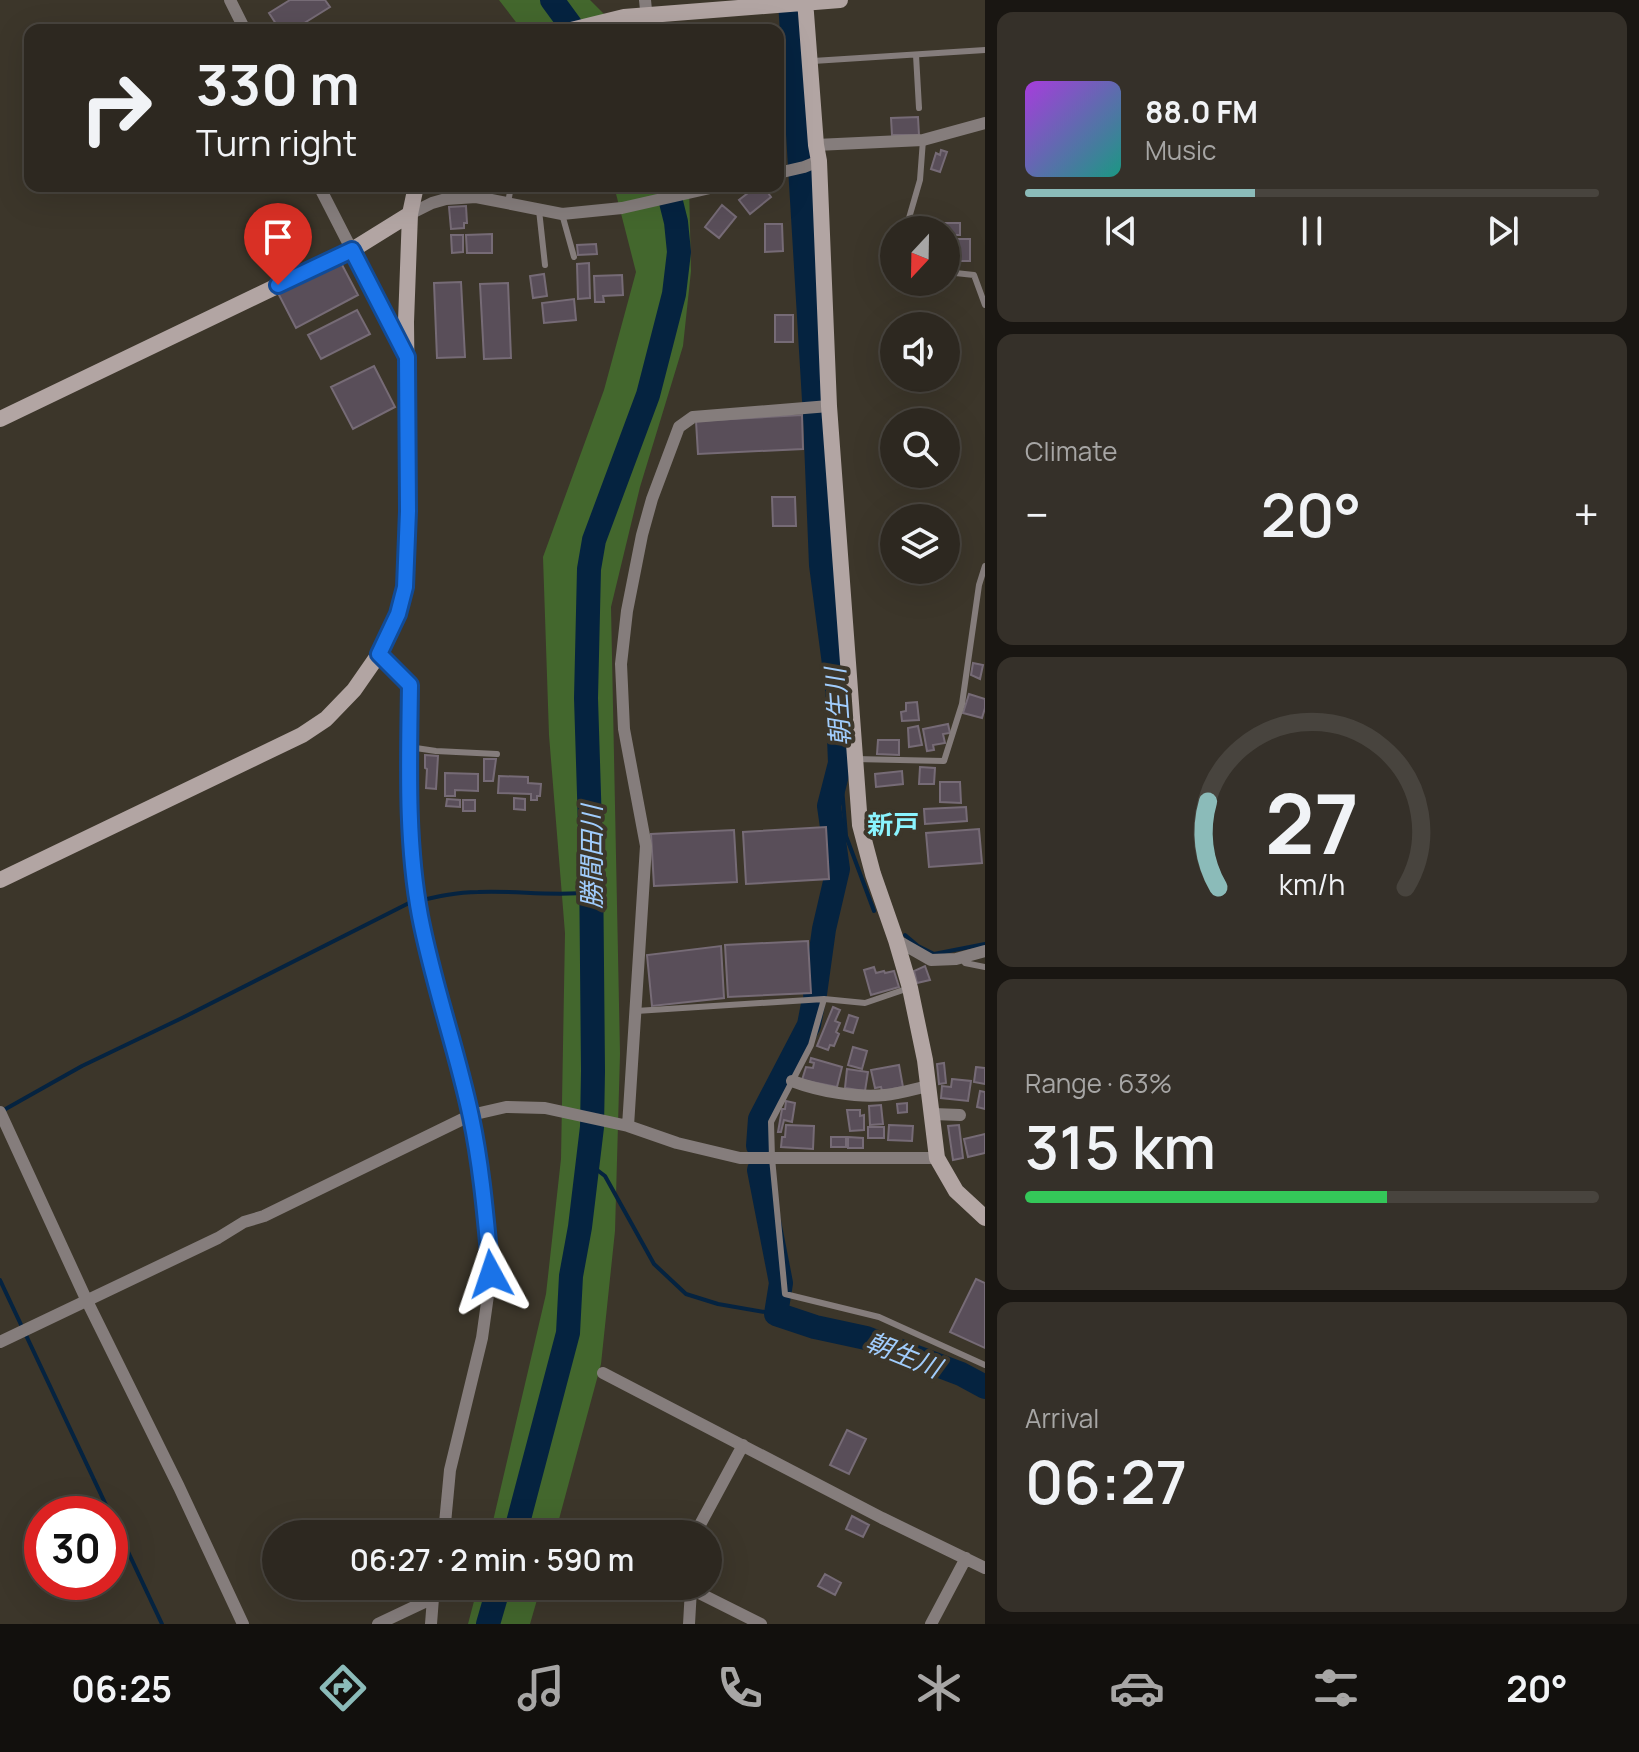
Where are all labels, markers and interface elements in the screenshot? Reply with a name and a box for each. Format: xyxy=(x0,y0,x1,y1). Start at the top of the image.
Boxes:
text: 330 m xyxy=(196,45,360,122)
icon: right xyxy=(64,56,168,160)
text: 88.0 FM xyxy=(1145,91,1258,132)
text: Turn right xyxy=(196,118,357,167)
text: Music xyxy=(1145,132,1216,168)
pin xyxy=(244,203,312,285)
icon: previous xyxy=(1099,209,1143,253)
icon: pause xyxy=(1290,209,1334,253)
icon: next xyxy=(1481,209,1525,253)
icon: arrive xyxy=(256,215,300,259)
north arrow xyxy=(880,216,960,296)
map controls xyxy=(880,216,960,584)
button: sound xyxy=(880,312,960,392)
button: search xyxy=(880,408,960,488)
text: Climate xyxy=(1025,433,1117,469)
text: 20° xyxy=(1261,473,1362,555)
text: − xyxy=(1025,484,1049,544)
text: + xyxy=(1574,484,1599,544)
button: layers xyxy=(880,504,960,584)
water label: 朝生川 xyxy=(816,664,858,747)
text: 27 xyxy=(1265,765,1359,879)
water label: 勝間田川 xyxy=(573,802,609,909)
district label: 新戸 xyxy=(867,806,919,842)
text: km/h xyxy=(1279,865,1345,904)
text: Range · 63% xyxy=(1025,1065,1172,1101)
text: 315 km xyxy=(1025,1105,1216,1187)
position arrow xyxy=(449,1232,533,1316)
water label: 朝生川 xyxy=(861,1323,950,1386)
text: Arrival xyxy=(1025,1400,1099,1436)
text: 06:27 xyxy=(1025,1440,1187,1522)
speed limit sign: 30 xyxy=(24,1496,128,1600)
text: 06:27 · 2 min · 590 m xyxy=(350,1539,634,1580)
icon: directions xyxy=(315,1660,371,1716)
icon: music xyxy=(513,1660,569,1716)
icon: phone xyxy=(712,1660,768,1716)
icon: climate xyxy=(911,1660,967,1716)
icon: car xyxy=(1109,1660,1165,1716)
icon: filters xyxy=(1308,1660,1364,1716)
text: 06:25 xyxy=(71,1664,172,1713)
text: 20° xyxy=(1506,1664,1568,1713)

